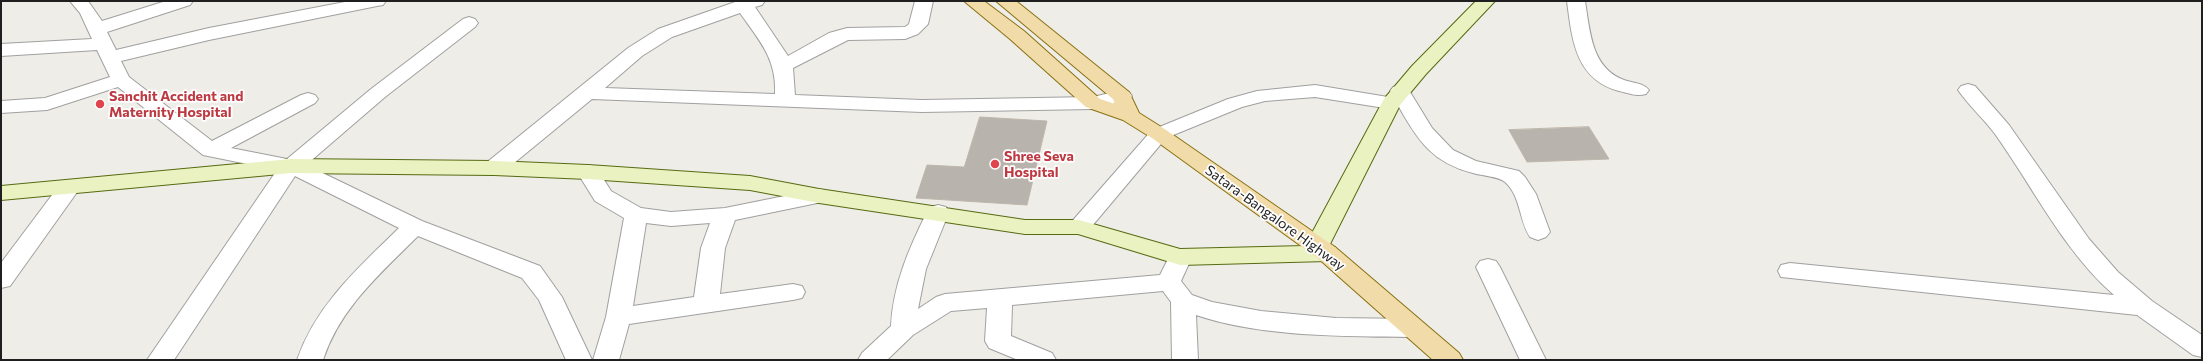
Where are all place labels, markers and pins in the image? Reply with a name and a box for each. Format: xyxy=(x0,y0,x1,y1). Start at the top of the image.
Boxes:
place label: Sanchit Accident and Maternity Hospital xyxy=(109,88,243,120)
marker: Sanchit Accident and Maternity Hospital xyxy=(94,98,106,110)
place label: Shree Seva Hospital xyxy=(1004,148,1074,180)
marker: Shree Seva Hospital xyxy=(989,158,1001,170)

